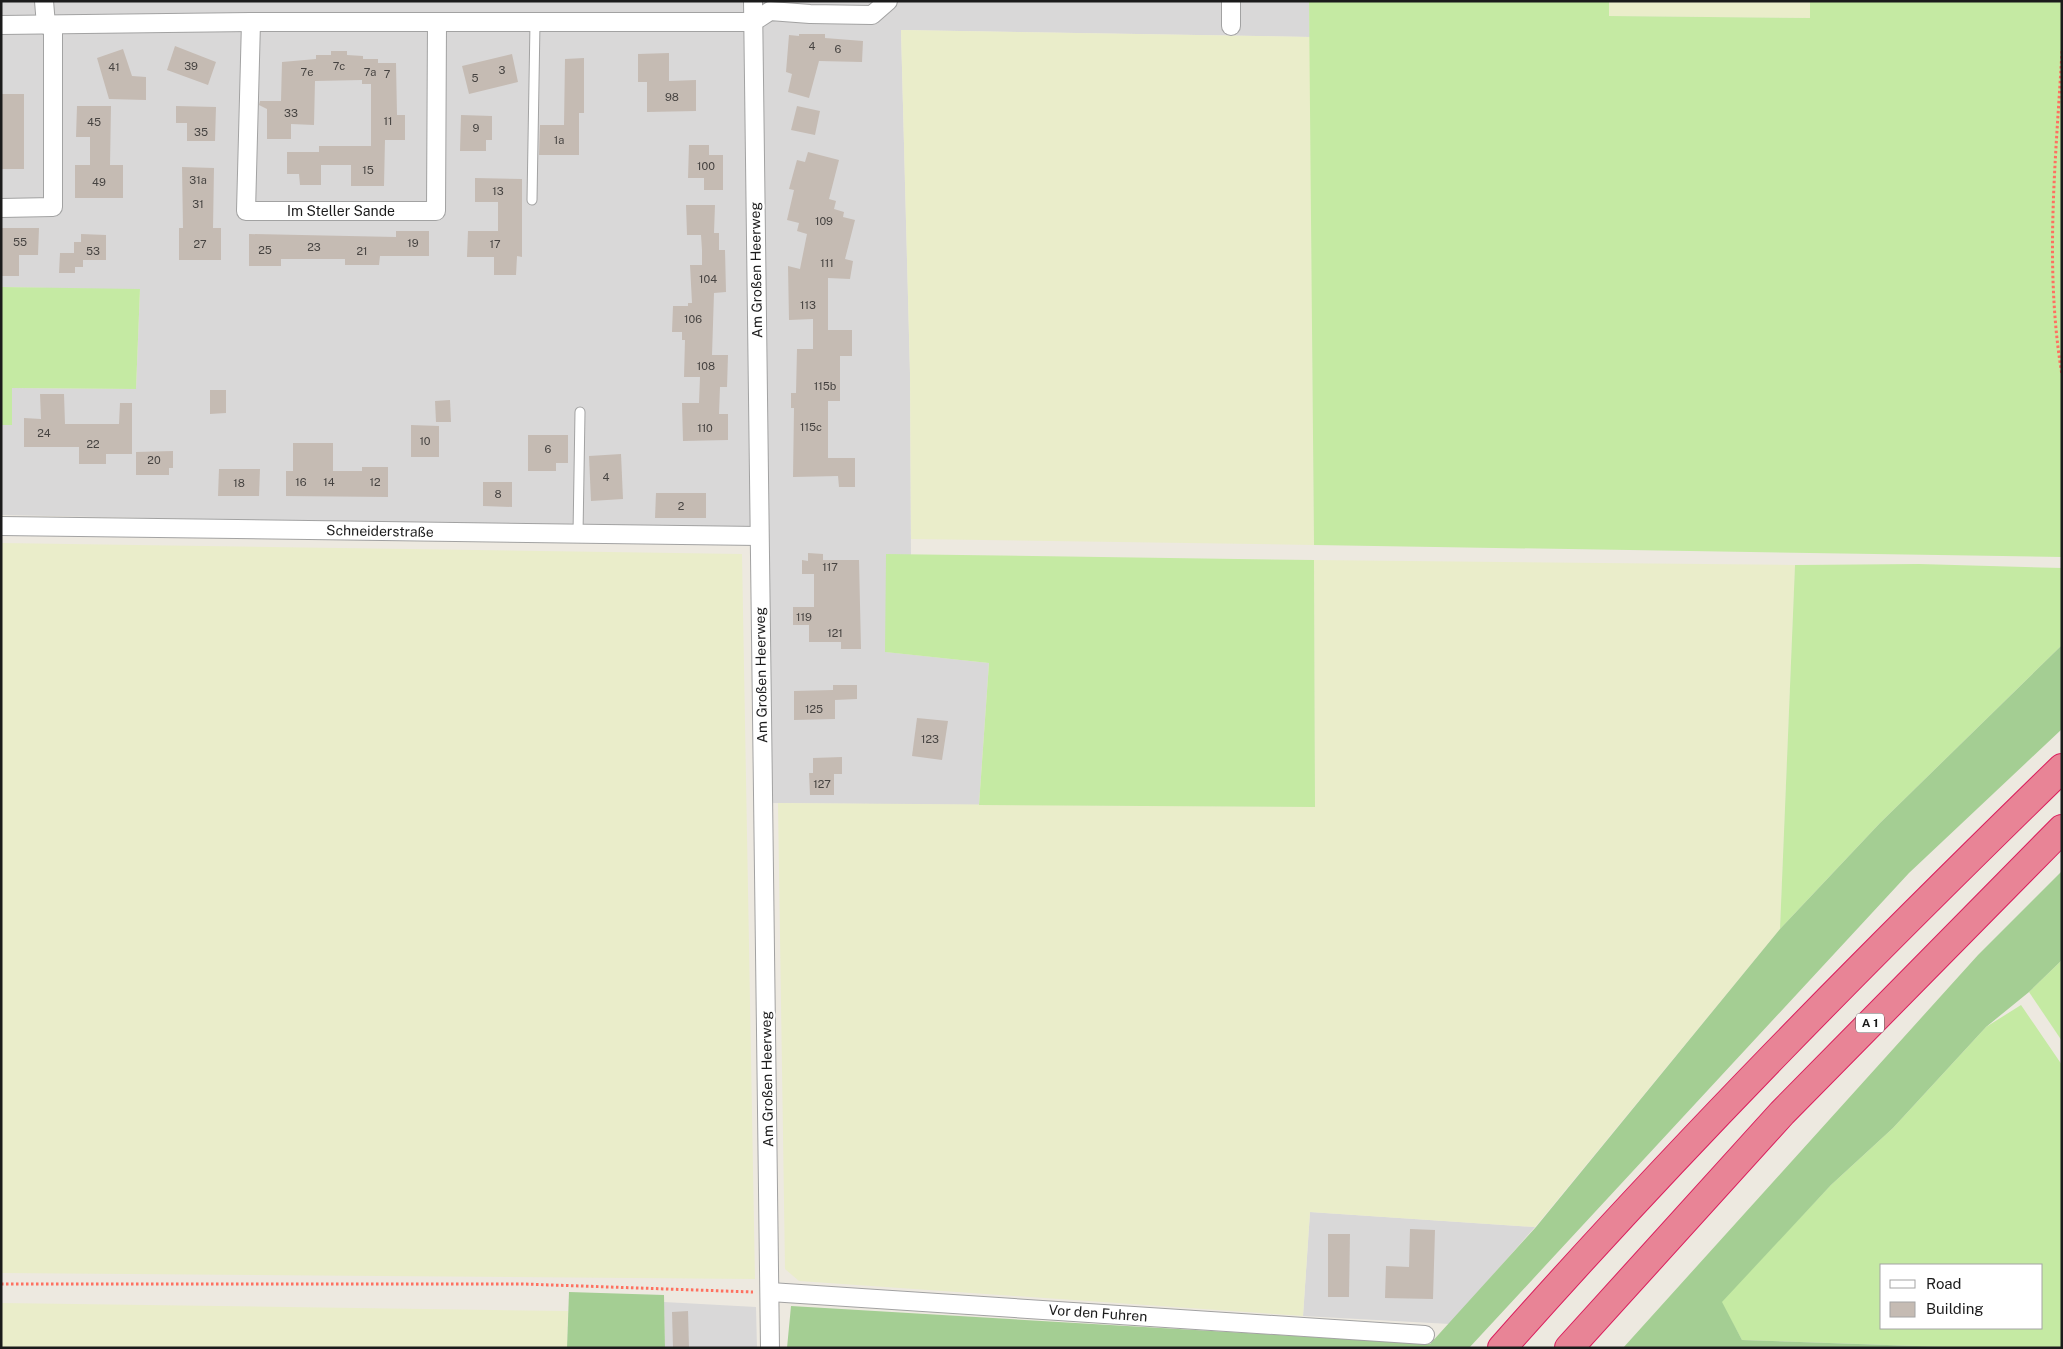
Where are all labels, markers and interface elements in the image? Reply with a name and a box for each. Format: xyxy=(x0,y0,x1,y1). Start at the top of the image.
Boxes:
house number: 4 xyxy=(809,40,816,52)
house number: 6 xyxy=(835,43,842,55)
house number: 39 xyxy=(184,60,198,72)
house number: 7c xyxy=(333,60,345,72)
house number: 41 xyxy=(108,61,120,73)
house number: 3 xyxy=(499,64,506,76)
house number: 7e xyxy=(301,66,313,78)
house number: 7a xyxy=(364,66,376,78)
house number: 7 xyxy=(384,68,391,80)
house number: 5 xyxy=(471,72,479,84)
house number: 98 xyxy=(665,91,679,103)
house number: 33 xyxy=(284,107,298,119)
house number: 11 xyxy=(384,115,392,127)
house number: 45 xyxy=(87,116,101,128)
house number: 9 xyxy=(473,122,480,134)
house number: 35 xyxy=(194,126,208,138)
house number: 1a xyxy=(554,134,564,146)
house number: 100 xyxy=(697,160,715,172)
house number: 15 xyxy=(362,164,374,176)
house number: 31a xyxy=(189,174,207,186)
house number: 49 xyxy=(92,176,106,188)
house number: 13 xyxy=(492,185,504,197)
house number: 31 xyxy=(192,198,204,210)
street label: Am Großen Heerweg xyxy=(747,201,765,338)
street label: Im Steller Sande xyxy=(287,203,395,219)
house number: 109 xyxy=(815,215,833,227)
house number: 55 xyxy=(13,236,27,248)
house number: 19 xyxy=(407,237,419,249)
house number: 27 xyxy=(193,238,207,250)
house number: 17 xyxy=(489,238,501,250)
house number: 23 xyxy=(307,241,321,253)
house number: 25 xyxy=(258,244,272,256)
house number: 53 xyxy=(86,245,100,257)
house number: 21 xyxy=(356,245,368,257)
house number: 111 xyxy=(820,257,834,269)
house number: 104 xyxy=(699,273,717,285)
house number: 113 xyxy=(800,299,816,311)
house number: 106 xyxy=(684,313,702,325)
house number: 108 xyxy=(697,360,715,372)
house number: 115b xyxy=(814,380,837,392)
house number: 115c xyxy=(800,421,822,433)
house number: 110 xyxy=(697,422,713,434)
house number: 24 xyxy=(37,427,51,439)
house number: 10 xyxy=(419,435,431,447)
house number: 22 xyxy=(86,438,100,450)
house number: 6 xyxy=(545,443,552,455)
house number: 20 xyxy=(147,454,161,466)
house number: 4 xyxy=(603,471,610,483)
house number: 16 xyxy=(295,476,307,488)
house number: 14 xyxy=(323,476,335,488)
house number: 12 xyxy=(369,476,381,488)
house number: 18 xyxy=(233,477,245,489)
house number: 8 xyxy=(494,488,502,500)
house number: 2 xyxy=(678,500,685,512)
street label: Schneiderstraße xyxy=(326,522,434,540)
house number: 117 xyxy=(822,561,838,573)
street label: Am Großen Heerweg xyxy=(752,606,770,743)
house number: 119 xyxy=(796,611,812,623)
house number: 121 xyxy=(827,627,843,639)
house number: 125 xyxy=(805,703,823,715)
house number: 123 xyxy=(921,733,939,745)
house number: 127 xyxy=(813,778,831,790)
street label: Am Großen Heerweg xyxy=(758,1010,776,1147)
road number: A 1 xyxy=(1856,1014,1884,1032)
legend xyxy=(1880,1264,2043,1329)
text: Road xyxy=(1926,1275,1962,1292)
text: Building xyxy=(1926,1300,1984,1317)
street label: Vor den Fuhren xyxy=(1048,1302,1148,1324)

